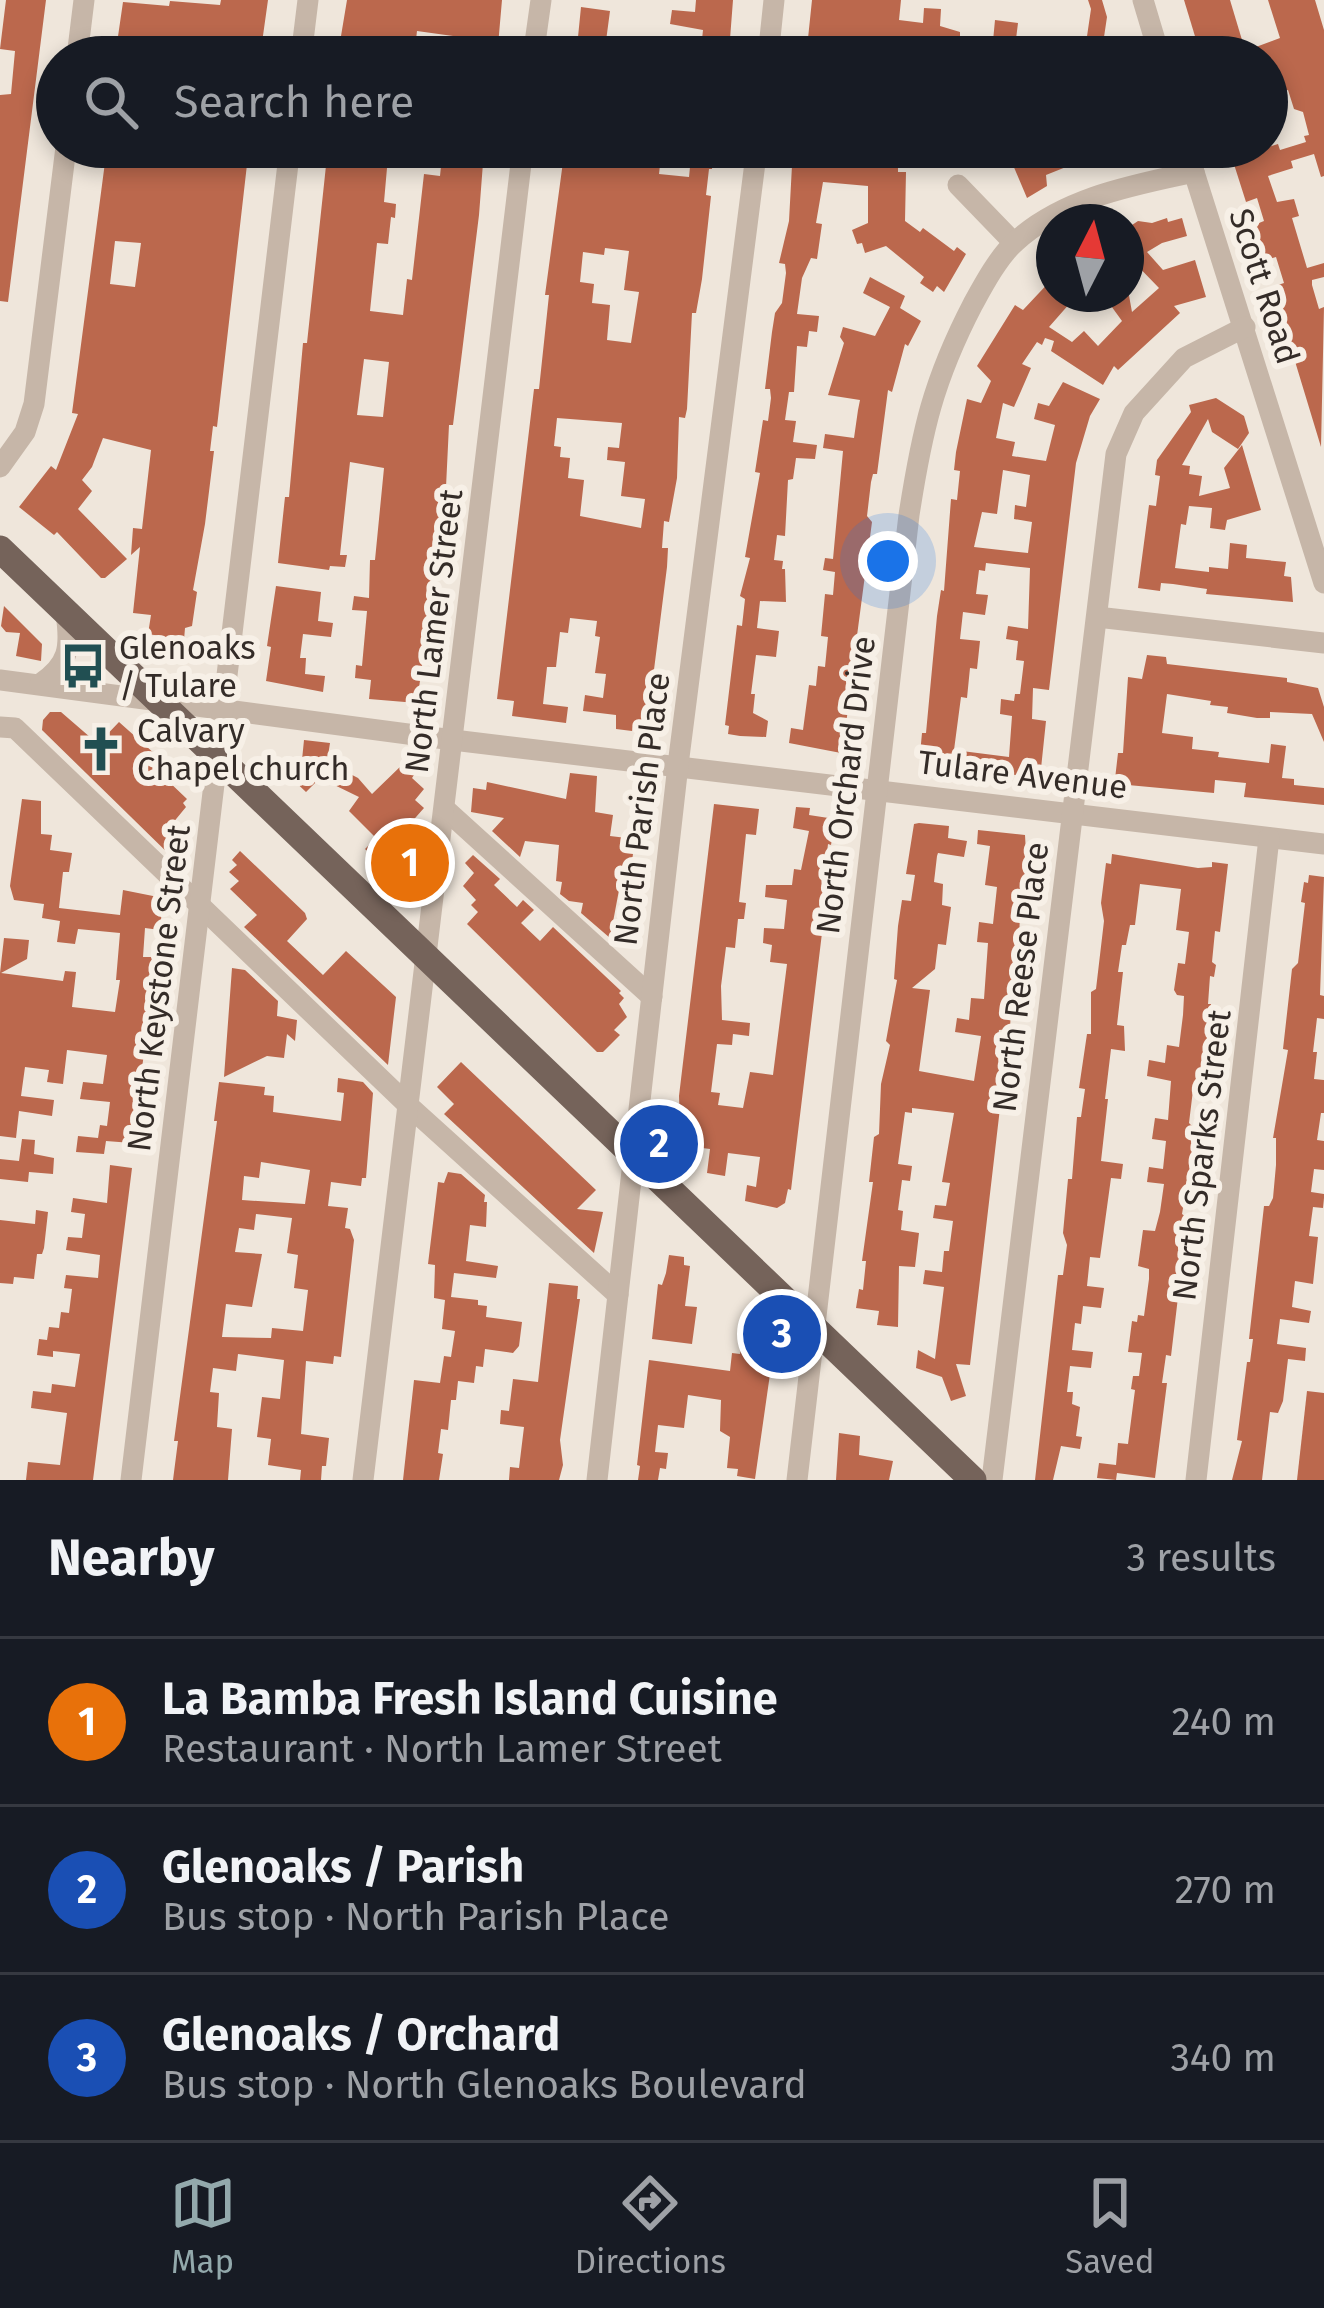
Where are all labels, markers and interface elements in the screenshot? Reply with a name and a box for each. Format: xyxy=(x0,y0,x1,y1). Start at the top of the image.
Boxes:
search box xyxy=(36,36,1288,168)
icon: search xyxy=(78,69,144,135)
text: Search here xyxy=(174,75,414,129)
north arrow xyxy=(1036,204,1144,312)
street label: Scott Road xyxy=(1220,204,1308,369)
street label: North Lamer Street xyxy=(397,487,471,775)
your location xyxy=(858,531,918,591)
place label: Glenoaks / Tulare xyxy=(119,628,256,706)
street label: North Orchard Drive xyxy=(808,634,884,936)
bus stop icon: Glenoaks / Tulare xyxy=(58,641,108,691)
street label: North Parish Place xyxy=(605,670,679,948)
place label: Calvary Chapel church xyxy=(137,711,350,789)
church icon: Calvary Chapel church xyxy=(76,724,126,774)
street label: Tulare Avenue xyxy=(916,742,1130,808)
pin: 1 xyxy=(371,818,449,908)
street label: North Keystone Street xyxy=(119,822,199,1154)
street label: North Reese Place xyxy=(985,840,1057,1114)
street label: North Sparks Street xyxy=(1164,1007,1240,1303)
pin: 2 xyxy=(620,1099,698,1189)
pin: 3 xyxy=(743,1289,821,1379)
text: Nearby xyxy=(48,1527,214,1589)
text: 3 results xyxy=(1126,1535,1276,1581)
text: La Bamba Fresh Island Cuisine xyxy=(162,1672,778,1726)
text: 1 xyxy=(78,1699,96,1745)
text: 240 m xyxy=(1171,1699,1276,1745)
text: Restaurant · North Lamer Street xyxy=(162,1726,722,1772)
text: Glenoaks / Parish xyxy=(162,1840,524,1894)
text: 2 xyxy=(77,1867,97,1913)
text: 270 m xyxy=(1175,1867,1276,1913)
text: Bus stop · North Parish Place xyxy=(162,1894,669,1940)
text: Glenoaks / Orchard xyxy=(162,2008,560,2062)
text: 3 xyxy=(77,2035,97,2081)
text: 340 m xyxy=(1170,2035,1276,2081)
text: Bus stop · North Glenoaks Boulevard xyxy=(162,2062,807,2108)
tab: Map xyxy=(170,2170,236,2282)
tab: Directions xyxy=(575,2170,726,2282)
tab: Saved xyxy=(1065,2170,1154,2282)

